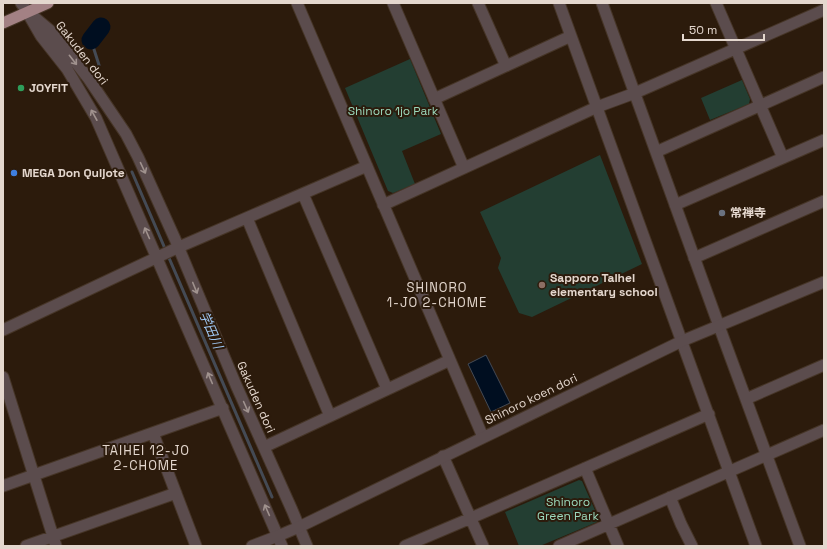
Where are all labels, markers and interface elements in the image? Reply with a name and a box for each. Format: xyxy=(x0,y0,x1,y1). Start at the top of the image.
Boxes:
scale bar xyxy=(683,16,764,42)
street label: Gakuden dori xyxy=(52,18,112,88)
text: 50 m xyxy=(689,22,717,38)
one-way arrow xyxy=(69,54,77,65)
place label: JOYFIT xyxy=(29,80,68,96)
marker: JOYFIT xyxy=(16,83,26,93)
park label: Shinoro 1jo Park xyxy=(348,103,439,119)
one-way arrow xyxy=(89,109,97,121)
one-way arrow xyxy=(140,162,147,174)
place label: MEGA Don Quijote xyxy=(22,165,125,181)
marker: MEGA Don Quijote xyxy=(9,168,19,178)
place label: 常禅寺 xyxy=(730,205,766,221)
marker: 常禅寺 xyxy=(717,208,727,218)
one-way arrow xyxy=(142,228,150,240)
place label: Sapporo Taihei elementary school xyxy=(550,270,658,300)
district label: SHINORO 1-JO 2-CHOME xyxy=(387,279,487,311)
marker: Sapporo Taihei elementary school xyxy=(537,280,547,290)
one-way arrow xyxy=(192,281,200,293)
water label: 学田川 xyxy=(196,309,227,353)
street label: Gakuden dori xyxy=(233,359,279,435)
street label: Shinoro koen dori xyxy=(482,370,580,428)
one-way arrow xyxy=(205,373,213,385)
one-way arrow xyxy=(243,401,250,413)
district label: TAIHEI 12-JO 2-CHOME xyxy=(102,442,190,474)
park label: Shinoro Green Park xyxy=(537,494,599,524)
one-way arrow xyxy=(263,505,270,517)

